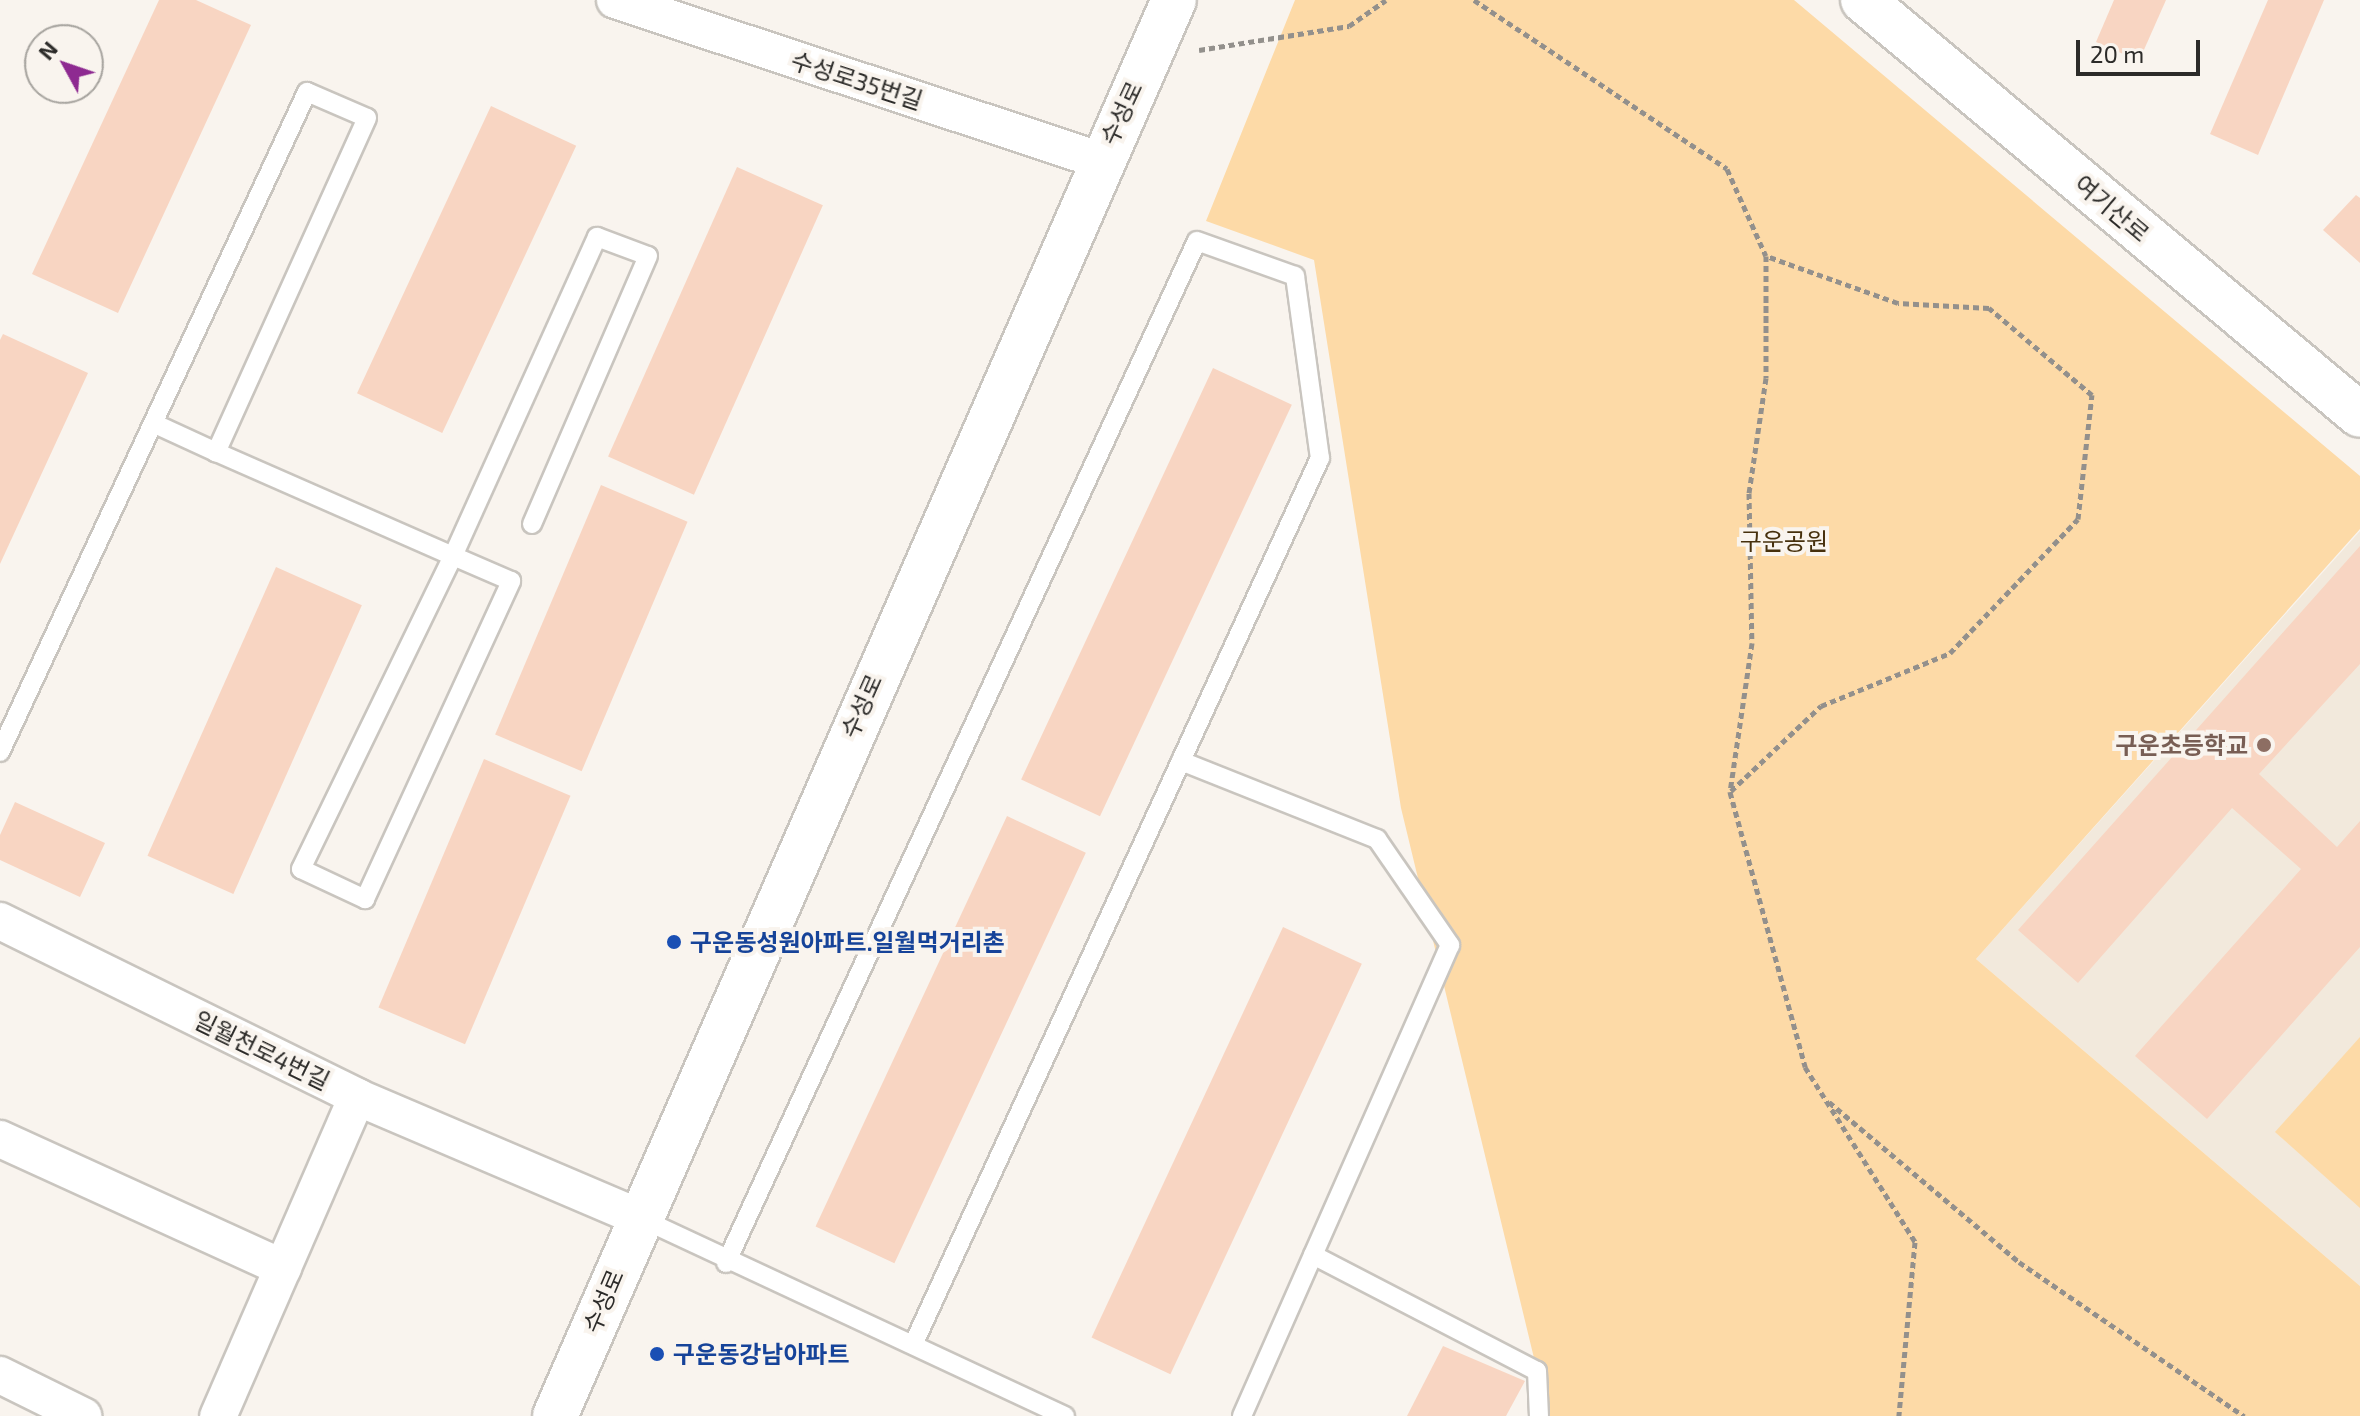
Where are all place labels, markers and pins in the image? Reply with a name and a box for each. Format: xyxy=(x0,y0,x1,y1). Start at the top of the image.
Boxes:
place label: 구운초등학교 xyxy=(2116,731,2248,759)
marker: 구운초등학교 xyxy=(2255,736,2273,754)
place label: 구운동성원아파트.일월먹거리촌 xyxy=(690,928,1005,956)
marker: 구운동성원아파트.일월먹거리촌 xyxy=(665,933,683,951)
place label: 구운동강남아파트 xyxy=(673,1340,850,1368)
marker: 구운동강남아파트 xyxy=(648,1345,666,1363)

